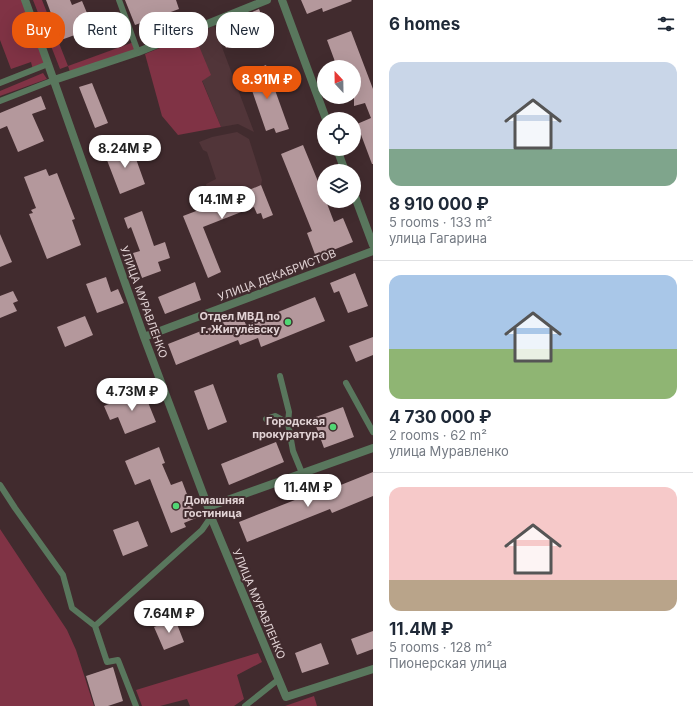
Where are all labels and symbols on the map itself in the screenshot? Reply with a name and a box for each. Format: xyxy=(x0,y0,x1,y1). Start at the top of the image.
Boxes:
north arrow xyxy=(317,60,361,104)
pin: 8.91M ₽ xyxy=(230,66,304,100)
pin: 8.24M ₽ xyxy=(88,135,162,169)
pin: 14.1M ₽ xyxy=(185,186,259,220)
street label: УЛИЦА МУРАВЛЕНКО xyxy=(117,244,171,360)
street label: УЛИЦА ДЕКАБРИСТОВ xyxy=(216,246,338,304)
place label: Отдел МВД по г. Жигулёвску xyxy=(200,309,280,336)
marker: Отдел МВД по г. Жигулёвску xyxy=(283,317,293,327)
pin: 4.73M ₽ xyxy=(95,378,169,412)
place label: Городская прокуратура xyxy=(252,414,325,441)
marker: Городская прокуратура xyxy=(328,422,338,432)
pin: 11.4M ₽ xyxy=(271,474,345,508)
place label: Домашняя гостиница xyxy=(184,493,245,520)
marker: Домашняя гостиница xyxy=(171,501,181,511)
street label: УЛИЦА МУРАВЛЕНКО xyxy=(229,547,289,661)
pin: 7.64M ₽ xyxy=(132,600,206,634)

